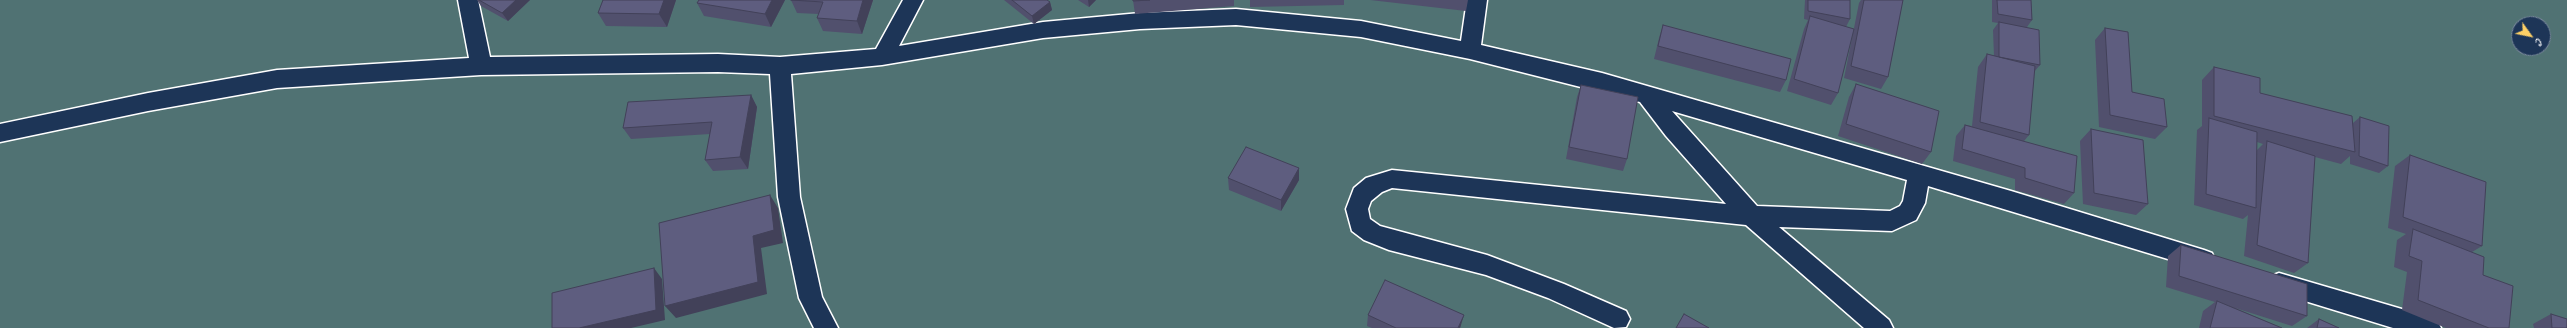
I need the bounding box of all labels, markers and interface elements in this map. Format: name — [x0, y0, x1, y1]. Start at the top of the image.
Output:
north arrow — [2511, 16, 2551, 56]
text: С — [2533, 36, 2548, 48]

